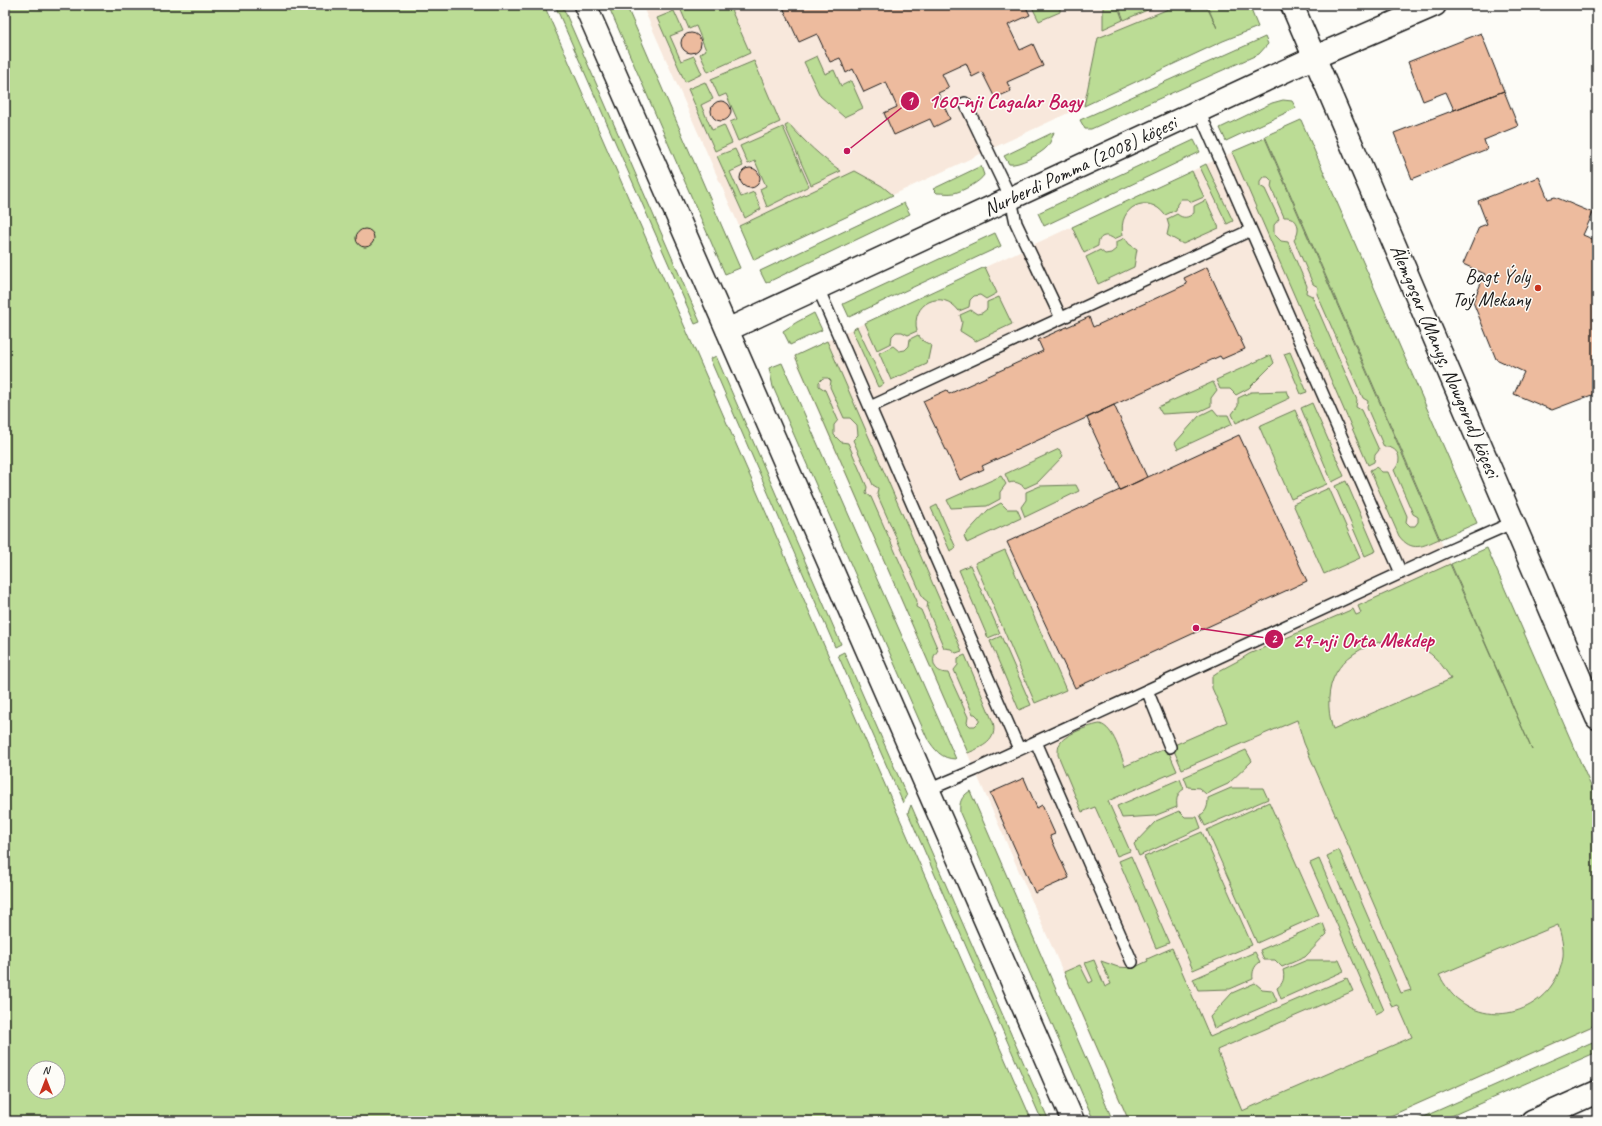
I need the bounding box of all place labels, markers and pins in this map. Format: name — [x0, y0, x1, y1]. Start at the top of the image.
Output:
callout: 160-nji Cagalar Bagy — [900, 84, 1091, 117]
place label: Bagt Ýoly Toý Mekany — [1452, 264, 1532, 312]
marker: Bagt Ýoly Toý Mekany — [1533, 283, 1543, 293]
callout: 29-nji Orta Mekdep — [1264, 623, 1442, 656]

